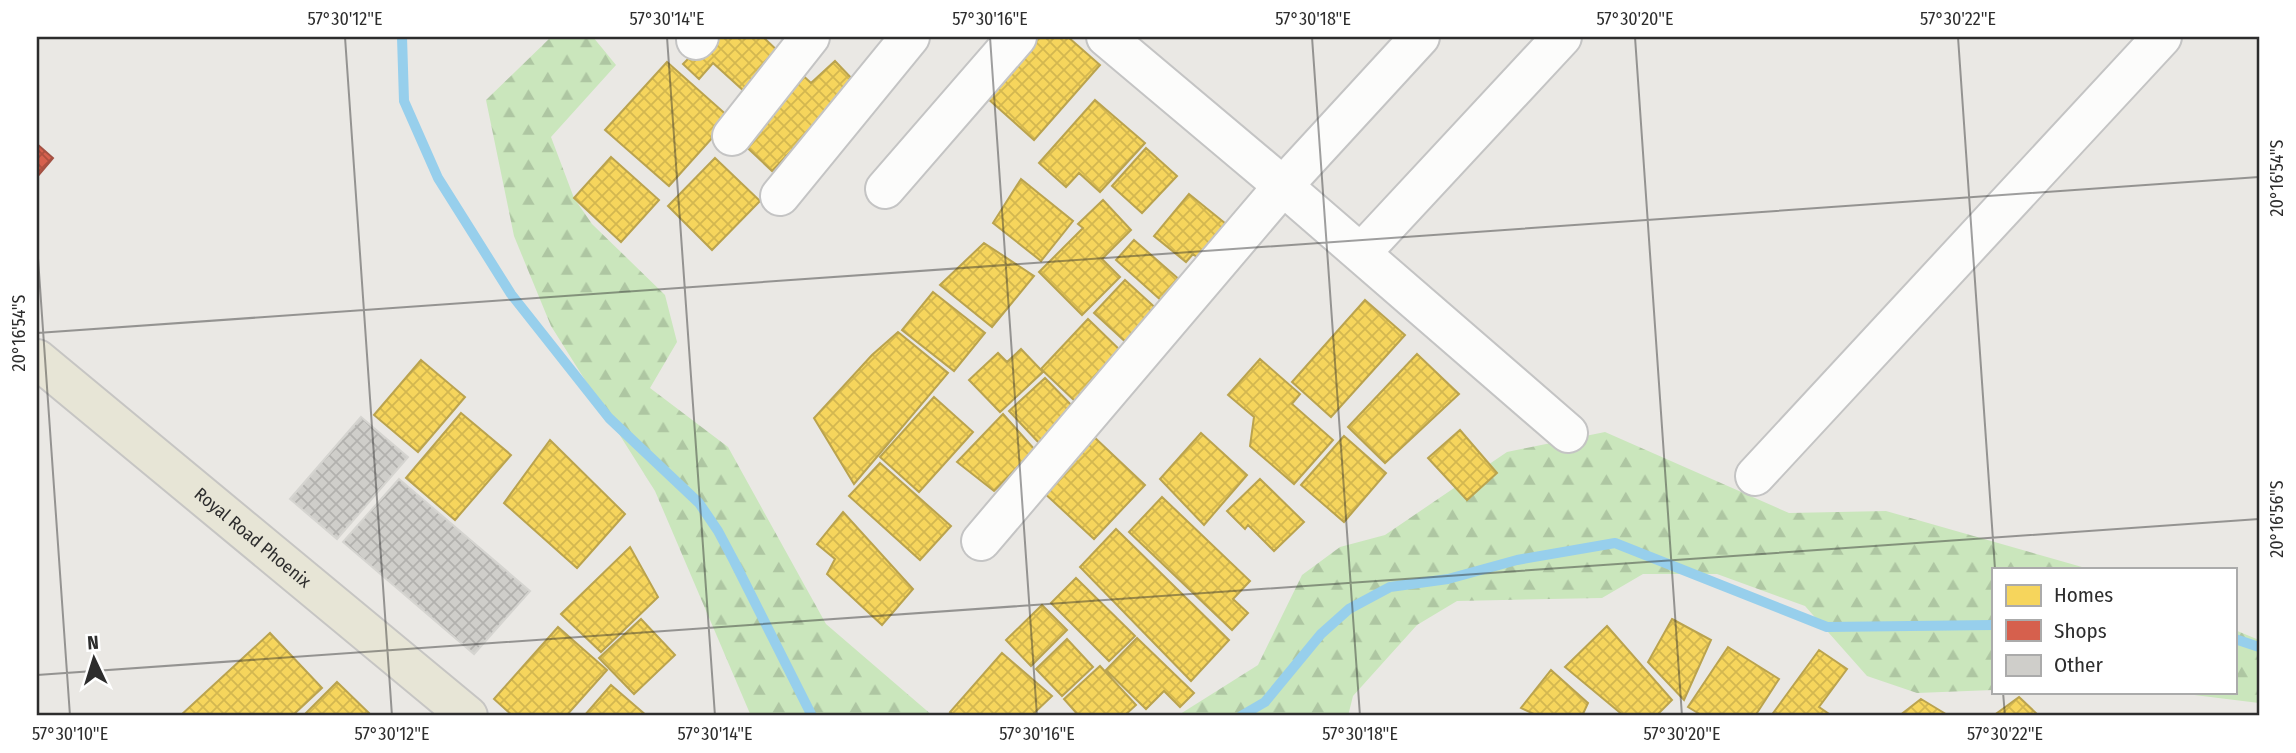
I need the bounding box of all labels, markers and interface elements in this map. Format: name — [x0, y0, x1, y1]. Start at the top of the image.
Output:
text: 57°30'12"E — [308, 8, 382, 30]
text: 57°30'14"E — [630, 8, 704, 30]
text: 57°30'16"E — [952, 8, 1028, 30]
text: 57°30'18"E — [1275, 8, 1351, 30]
text: 57°30'20"E — [1596, 8, 1674, 30]
text: 57°30'22"E — [1920, 8, 1996, 30]
text: 20°16'54"S — [2266, 140, 2288, 216]
text: 20°16'54"S — [8, 295, 30, 371]
text: 20°16'56"S — [2266, 480, 2288, 558]
street label: Royal Road Phoenix — [190, 483, 316, 592]
legend — [1992, 568, 2236, 694]
text: Homes — [2054, 582, 2113, 608]
text: Shops — [2054, 618, 2107, 644]
north arrow — [60, 624, 130, 694]
text: N — [86, 631, 99, 654]
text: Other — [2054, 652, 2103, 678]
text: 57°30'10"E — [32, 723, 108, 745]
text: 57°30'12"E — [355, 723, 429, 745]
text: 57°30'14"E — [678, 723, 752, 745]
text: 57°30'16"E — [999, 723, 1075, 745]
text: 57°30'18"E — [1322, 723, 1398, 745]
text: 57°30'20"E — [1643, 723, 1721, 745]
text: 57°30'22"E — [1967, 723, 2043, 745]

